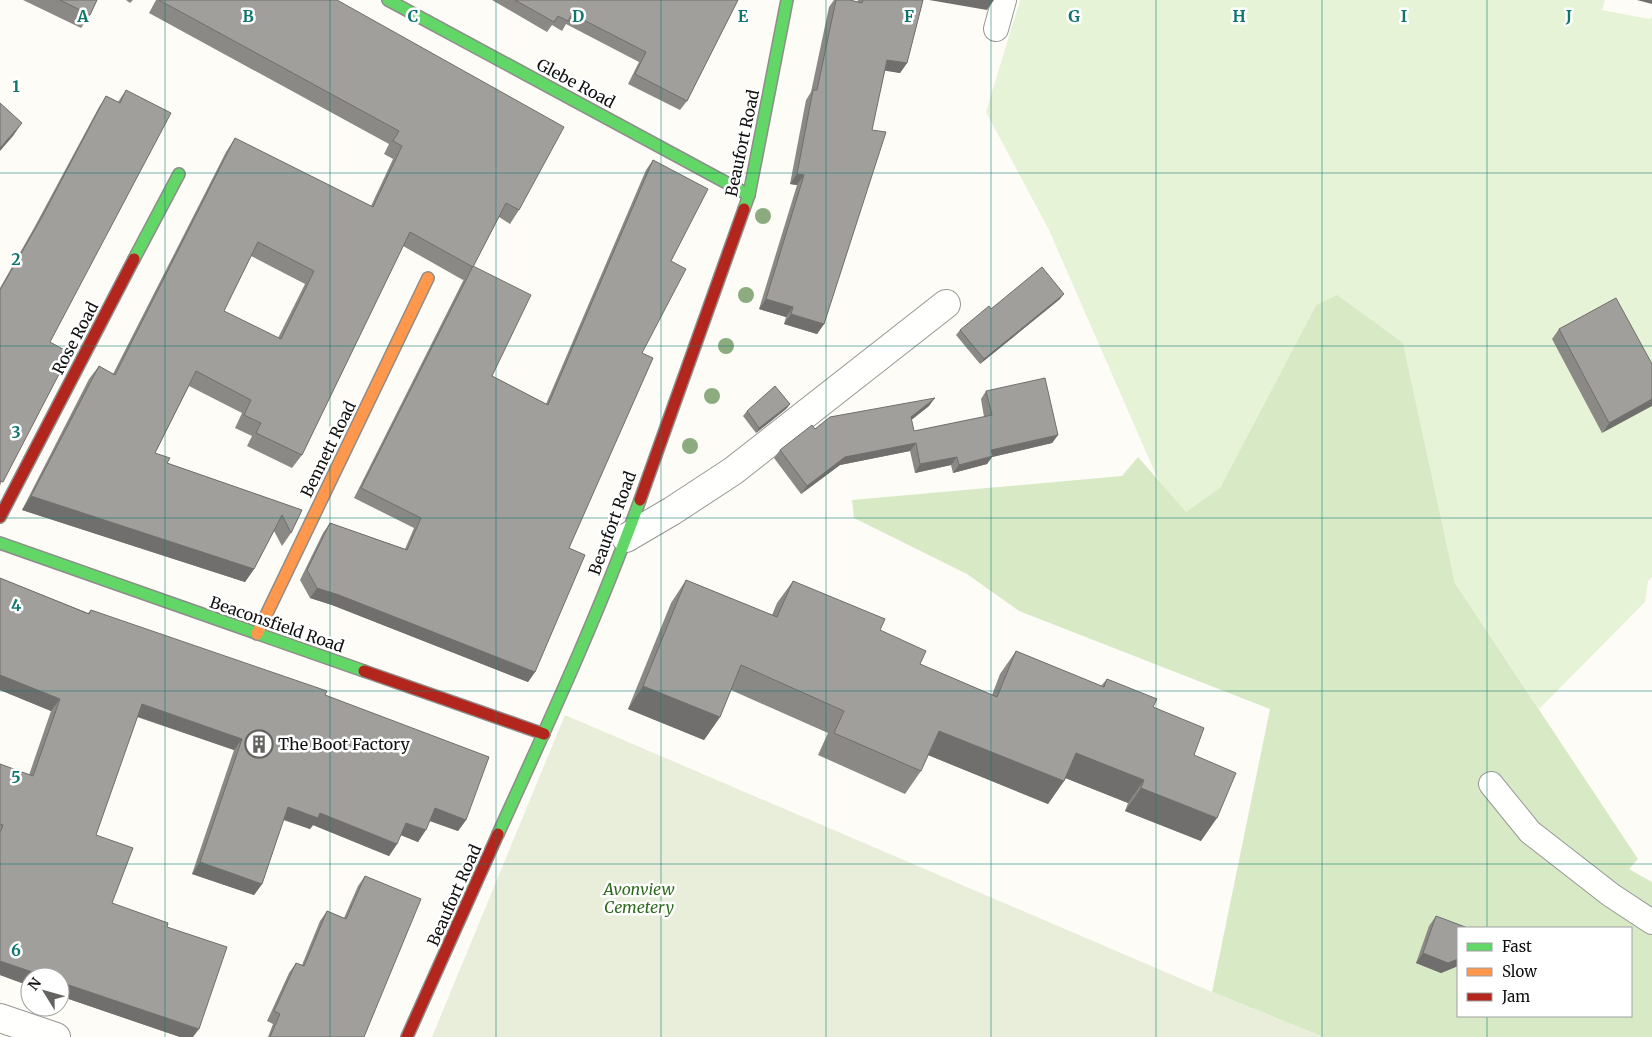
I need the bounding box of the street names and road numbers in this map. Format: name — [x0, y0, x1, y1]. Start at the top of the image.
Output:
street label: Glebe Road — [533, 54, 619, 112]
street label: Beaufort Road — [721, 87, 763, 198]
street label: Rose Road — [48, 298, 103, 378]
street label: Bennett Road — [296, 397, 360, 500]
street label: Beaufort Road — [584, 468, 640, 578]
street label: Beaconsfield Road — [207, 592, 347, 656]
street label: Beaufort Road — [423, 841, 485, 949]

